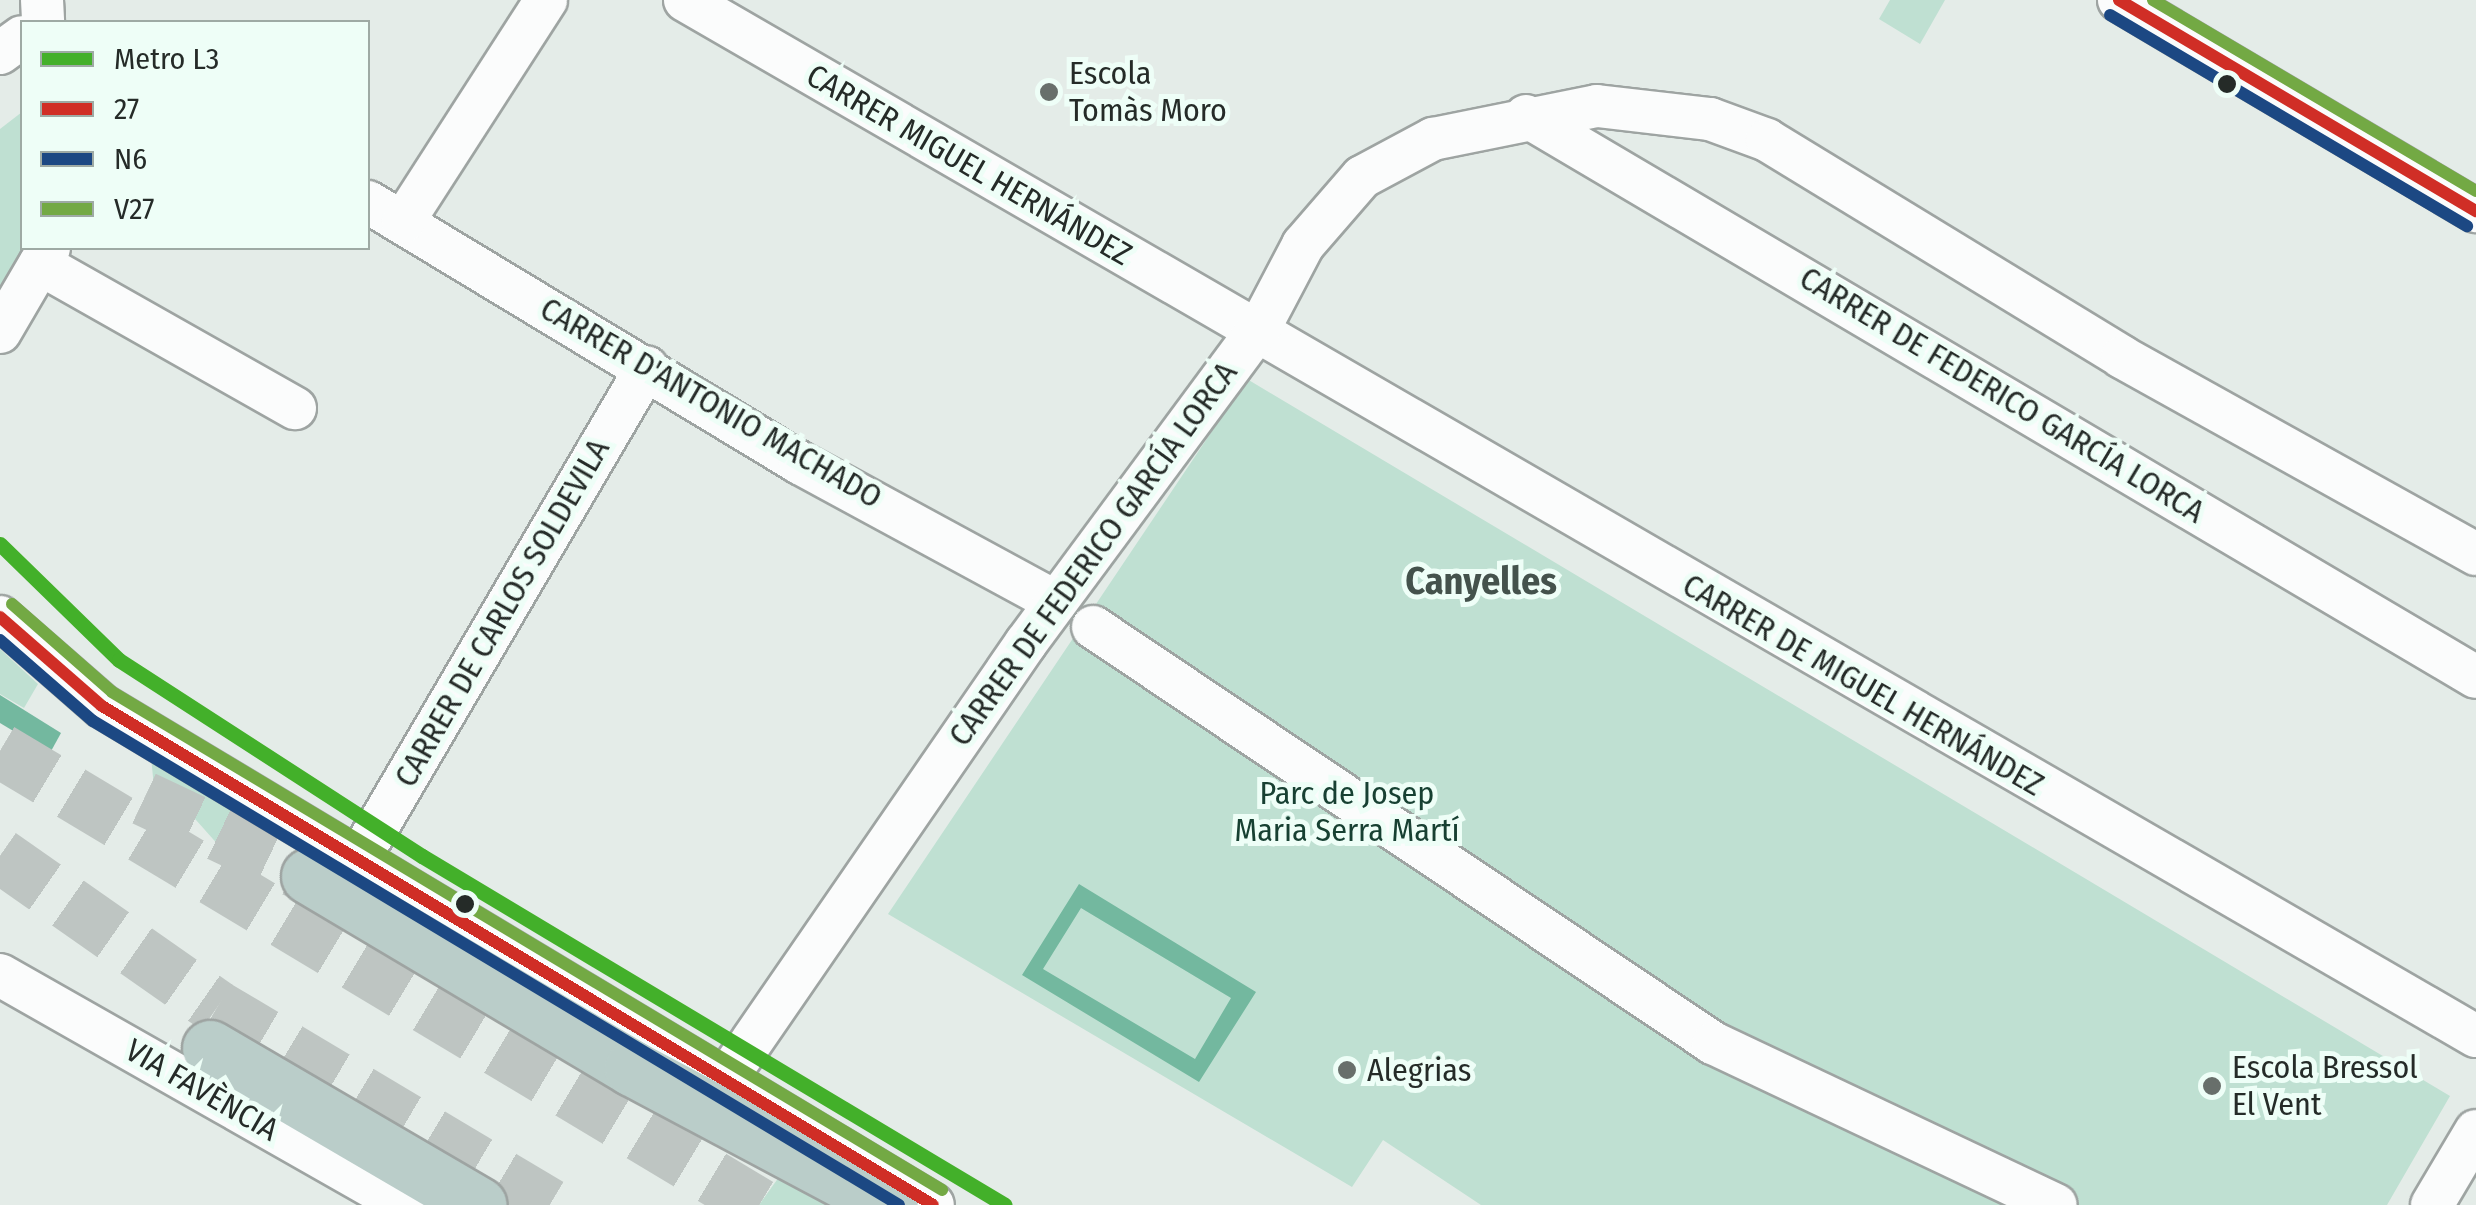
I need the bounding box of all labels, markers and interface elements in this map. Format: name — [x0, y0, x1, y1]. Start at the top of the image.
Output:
legend — [20, 20, 370, 250]
text: Metro L3 — [114, 41, 219, 77]
place label: Escola Tomàs Moro — [1069, 55, 1227, 130]
street label: CARRER MIGUEL HERNÁNDEZ — [800, 56, 1138, 274]
unlabelled marker — [2217, 74, 2237, 94]
marker: Escola Tomàs Moro — [1038, 81, 1060, 103]
text: 27 — [114, 91, 139, 127]
text: N6 — [114, 141, 147, 177]
text: V27 — [114, 191, 154, 227]
street label: CARRER DE FEDERICO GARCÍA LORCA — [1793, 259, 2211, 531]
street label: CARRER D'ANTONIO MACHADO — [533, 289, 889, 517]
street label: CARRER DE FEDERICO GARCÍA LORCA — [941, 355, 1245, 753]
street label: CARRER DE CARLOS SOLDEVILA — [387, 432, 617, 794]
district label: Canyelles — [1405, 559, 1557, 605]
street label: CARRER DE MIGUEL HERNÁNDEZ — [1676, 566, 2050, 804]
park label: Parc de Josep Maria Serra Martí — [1234, 775, 1460, 850]
unlabelled marker — [455, 894, 475, 914]
street label: VIA FAVÈNCIA — [119, 1031, 285, 1149]
place label: Escola Bressol El Vent — [2232, 1049, 2418, 1124]
place label: Alegrias — [1367, 1051, 1471, 1089]
marker: Alegrias — [1336, 1059, 1358, 1081]
marker: Escola Bressol El Vent — [2201, 1075, 2223, 1097]

